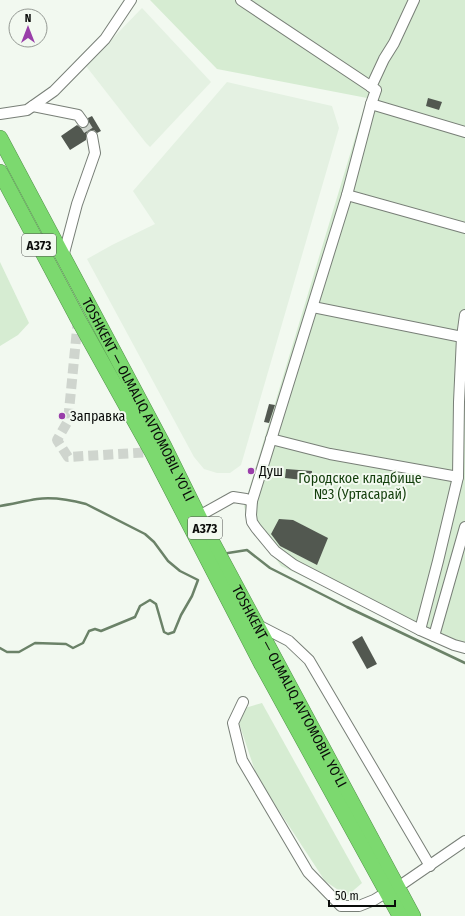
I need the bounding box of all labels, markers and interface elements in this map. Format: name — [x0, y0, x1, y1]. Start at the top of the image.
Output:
north arrow — [8, 8, 48, 48]
text: N — [25, 12, 31, 25]
road number: A373 — [22, 234, 56, 256]
street label: TOSHKENT — OLMALIQ AVTOMOBIL YO‘LI — [78, 295, 198, 504]
place label: Заправка — [70, 408, 126, 425]
marker: Заправка — [57, 411, 67, 421]
place label: Душ — [258, 463, 283, 480]
marker: Душ — [246, 466, 256, 476]
park label: Городское кладбище №3 (Уртасарай) — [298, 470, 422, 503]
road number: A373 — [188, 517, 222, 539]
street label: TOSHKENT — OLMALIQ AVTOMOBIL YO‘LI — [228, 582, 351, 790]
scale bar — [329, 882, 395, 908]
text: 50 m — [335, 889, 359, 903]

